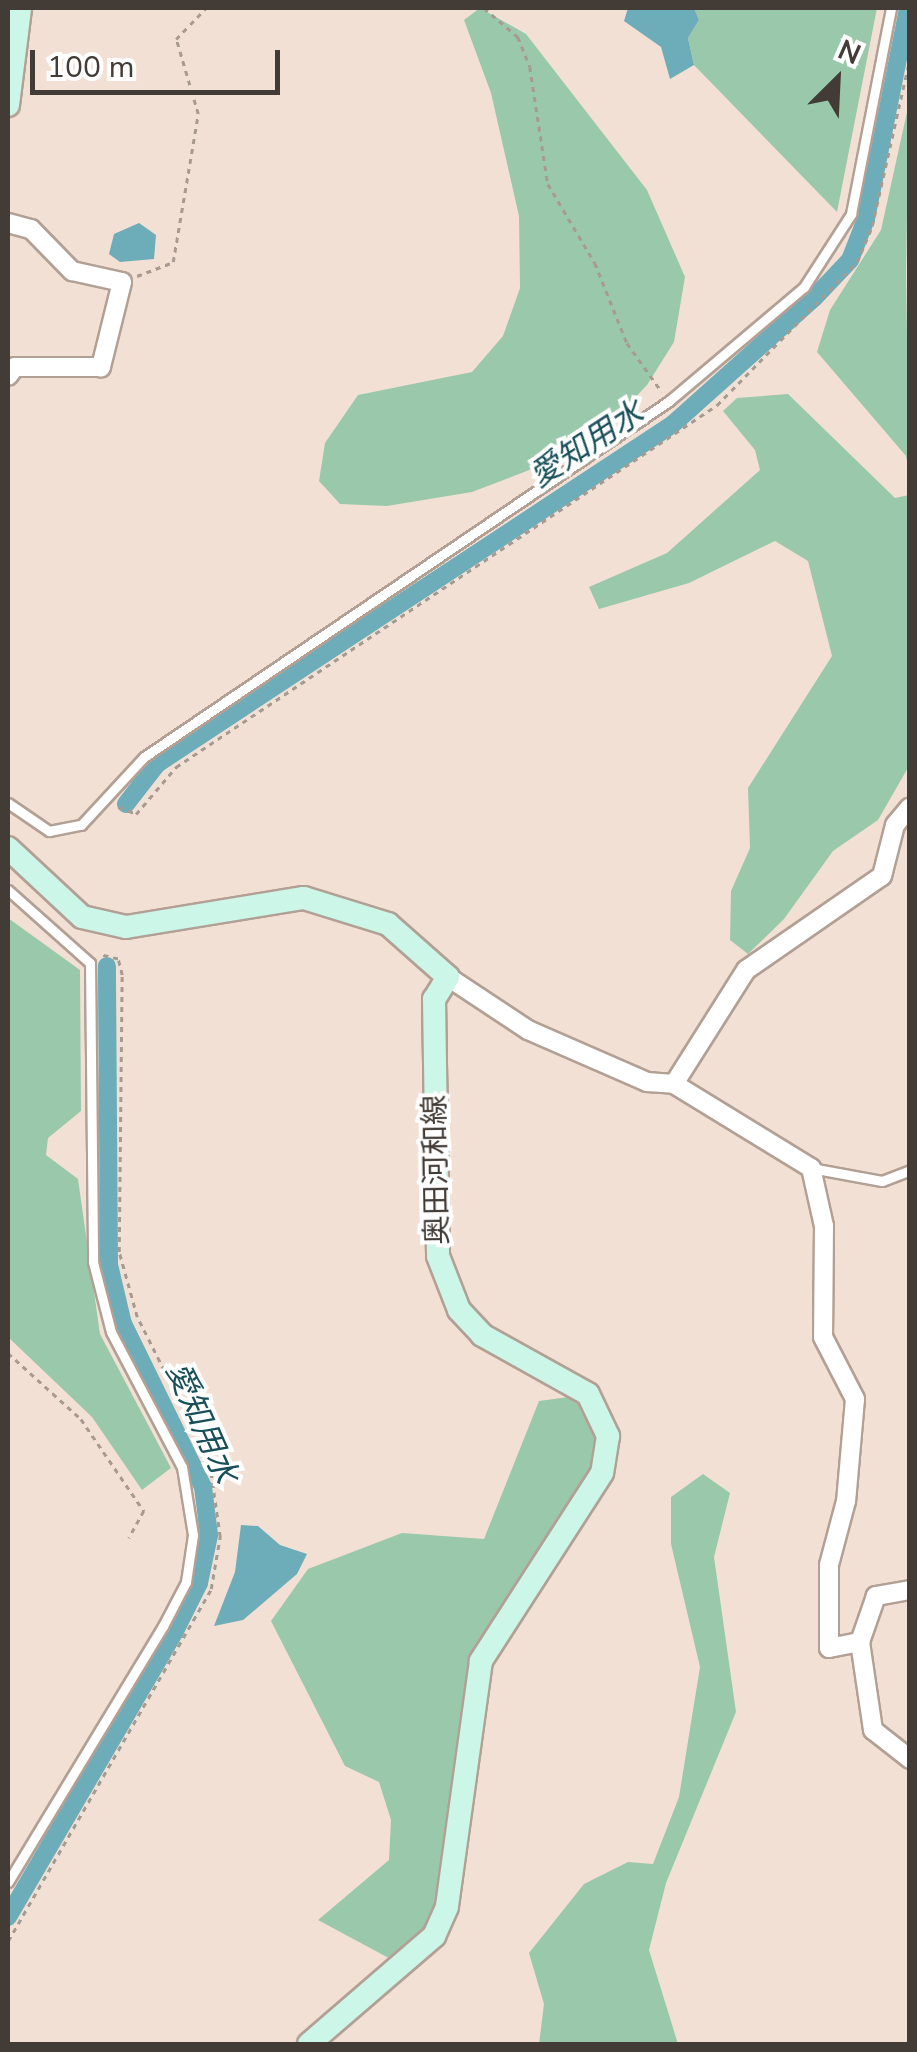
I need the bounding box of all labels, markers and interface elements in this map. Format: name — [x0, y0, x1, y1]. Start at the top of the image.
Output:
scale bar — [35, 30, 285, 92]
north arrow — [787, 30, 887, 130]
text: N — [832, 31, 866, 74]
text: 100 m — [47, 47, 134, 88]
water label: 愛知用水 — [523, 394, 651, 496]
street label: 奥田河和線 — [418, 1095, 456, 1245]
water label: 愛知用水 — [157, 1357, 245, 1489]

